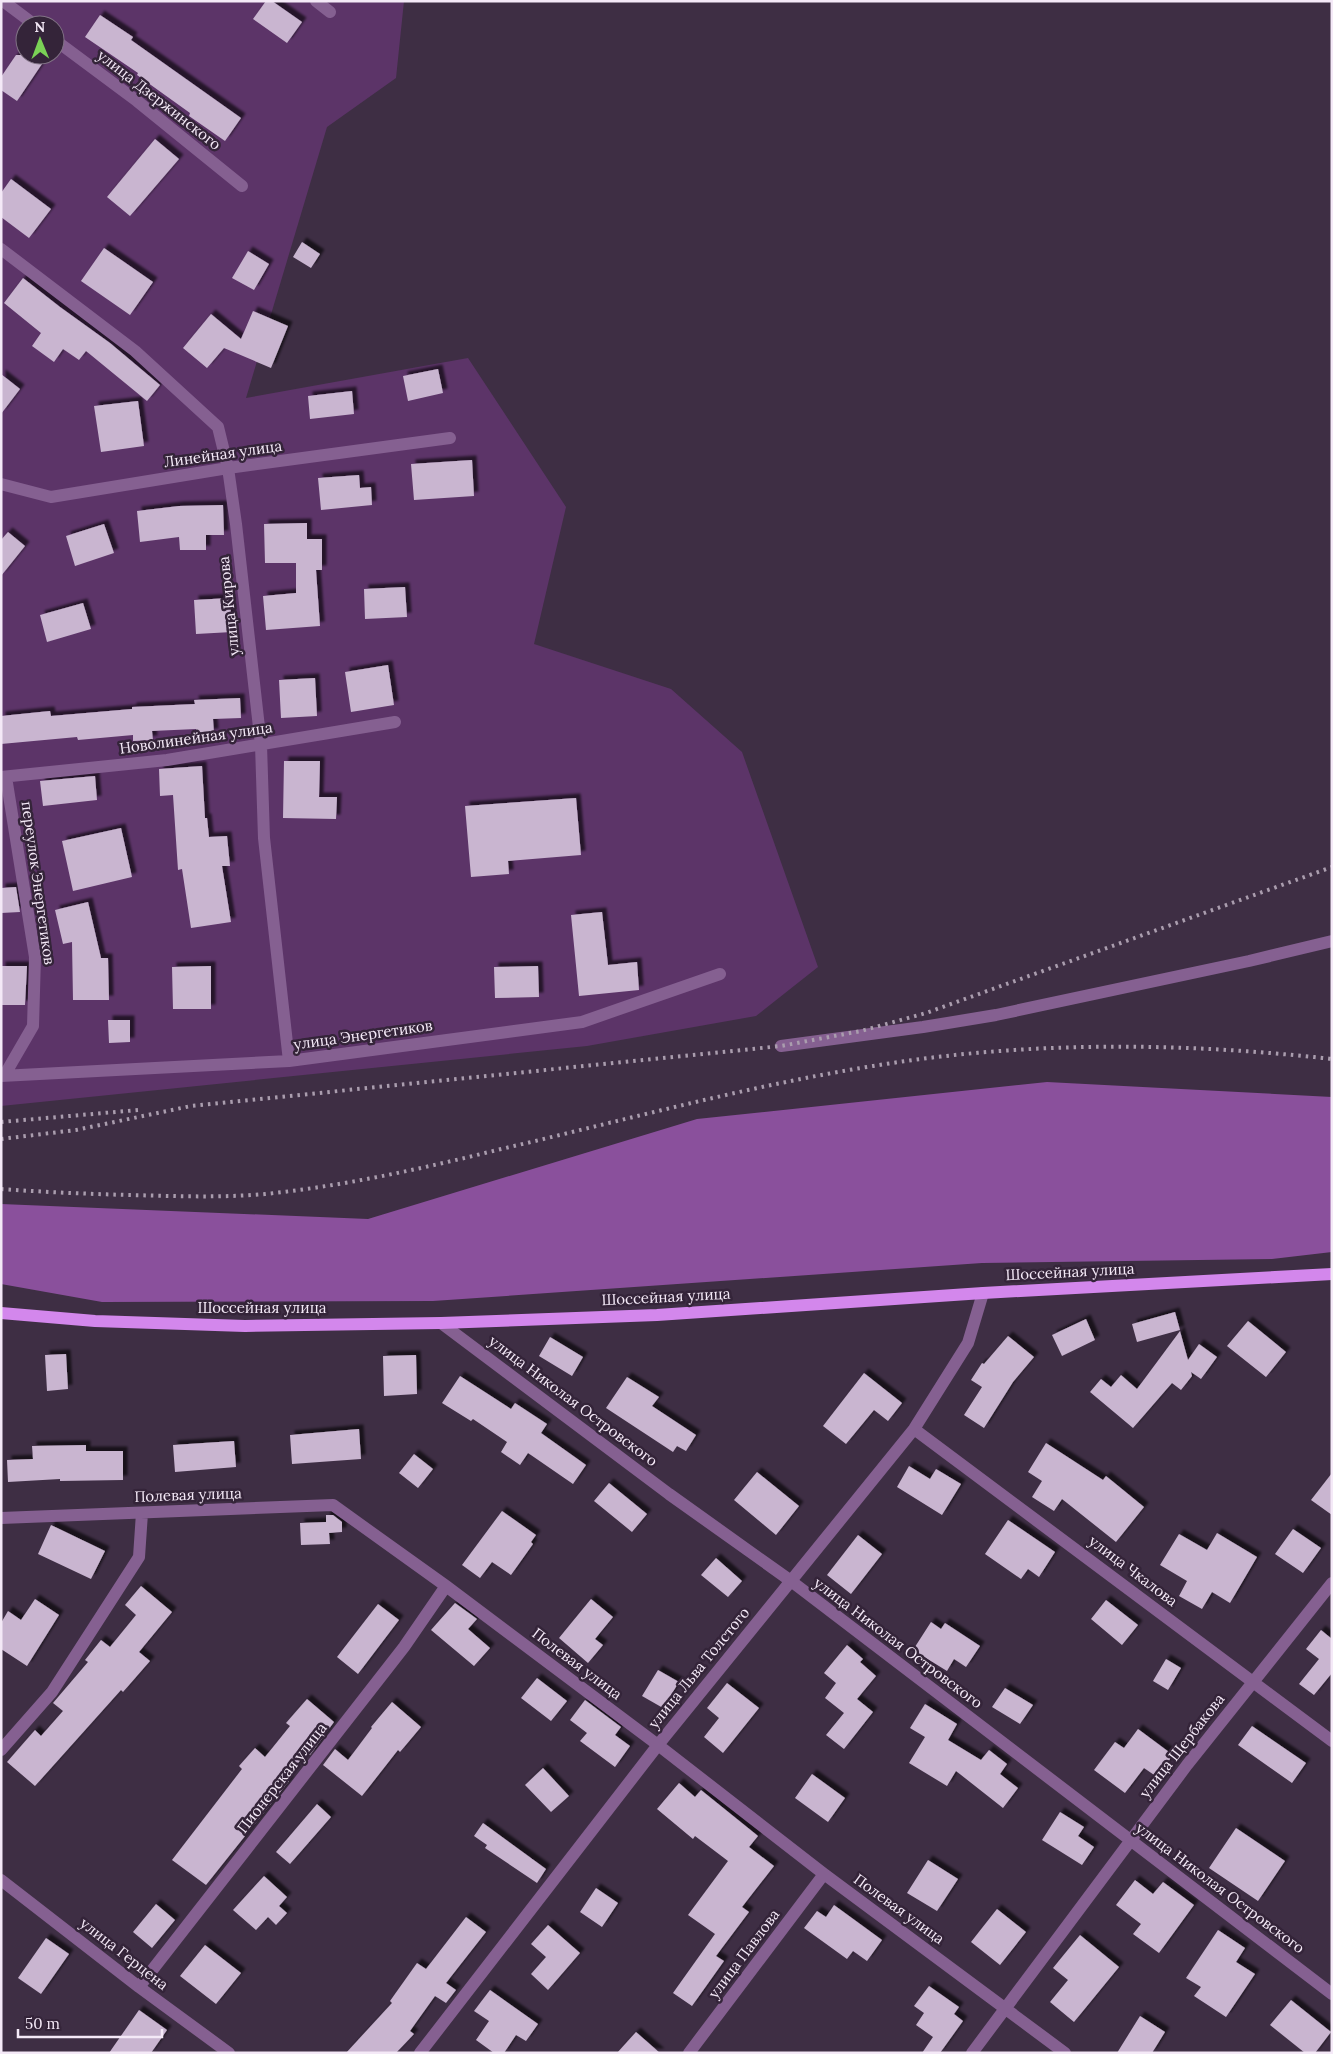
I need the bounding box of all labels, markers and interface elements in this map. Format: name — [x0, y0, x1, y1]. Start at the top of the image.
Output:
north arrow — [15, 15, 65, 65]
text: N — [34, 18, 46, 36]
street label: улица Дзержинского — [94, 45, 225, 154]
street label: Линейная улица — [163, 436, 283, 471]
street label: улица Кирова — [214, 555, 243, 657]
street label: Новолинейная улица — [118, 717, 274, 758]
street label: переулок Энергетиков — [18, 800, 59, 966]
street label: улица Энергетиков — [292, 1015, 434, 1054]
street label: Шоссейная улица — [1005, 1259, 1135, 1284]
street label: Шоссейная улица — [601, 1284, 731, 1309]
street label: Шоссейная улица — [197, 1298, 327, 1317]
street label: улица Николая Островского — [485, 1331, 662, 1470]
street label: Полевая улица — [134, 1483, 242, 1506]
street label: улица Чкалова — [1085, 1531, 1182, 1610]
street label: улица Николая Островского — [810, 1573, 987, 1712]
street label: улица Льва Толстого — [644, 1603, 754, 1732]
street label: Полевая улица — [529, 1624, 626, 1704]
street label: улица Щербакова — [1135, 1689, 1228, 1802]
street label: Пионерская улица — [233, 1718, 331, 1837]
street label: улица Николая Островского — [1132, 1818, 1309, 1957]
street label: Полевая улица — [850, 1869, 949, 1948]
street label: улица Павлова — [704, 1905, 784, 2002]
street label: улица Герцена — [76, 1913, 172, 1994]
scale bar — [18, 2006, 161, 2038]
text: 50 m — [25, 2014, 60, 2033]

